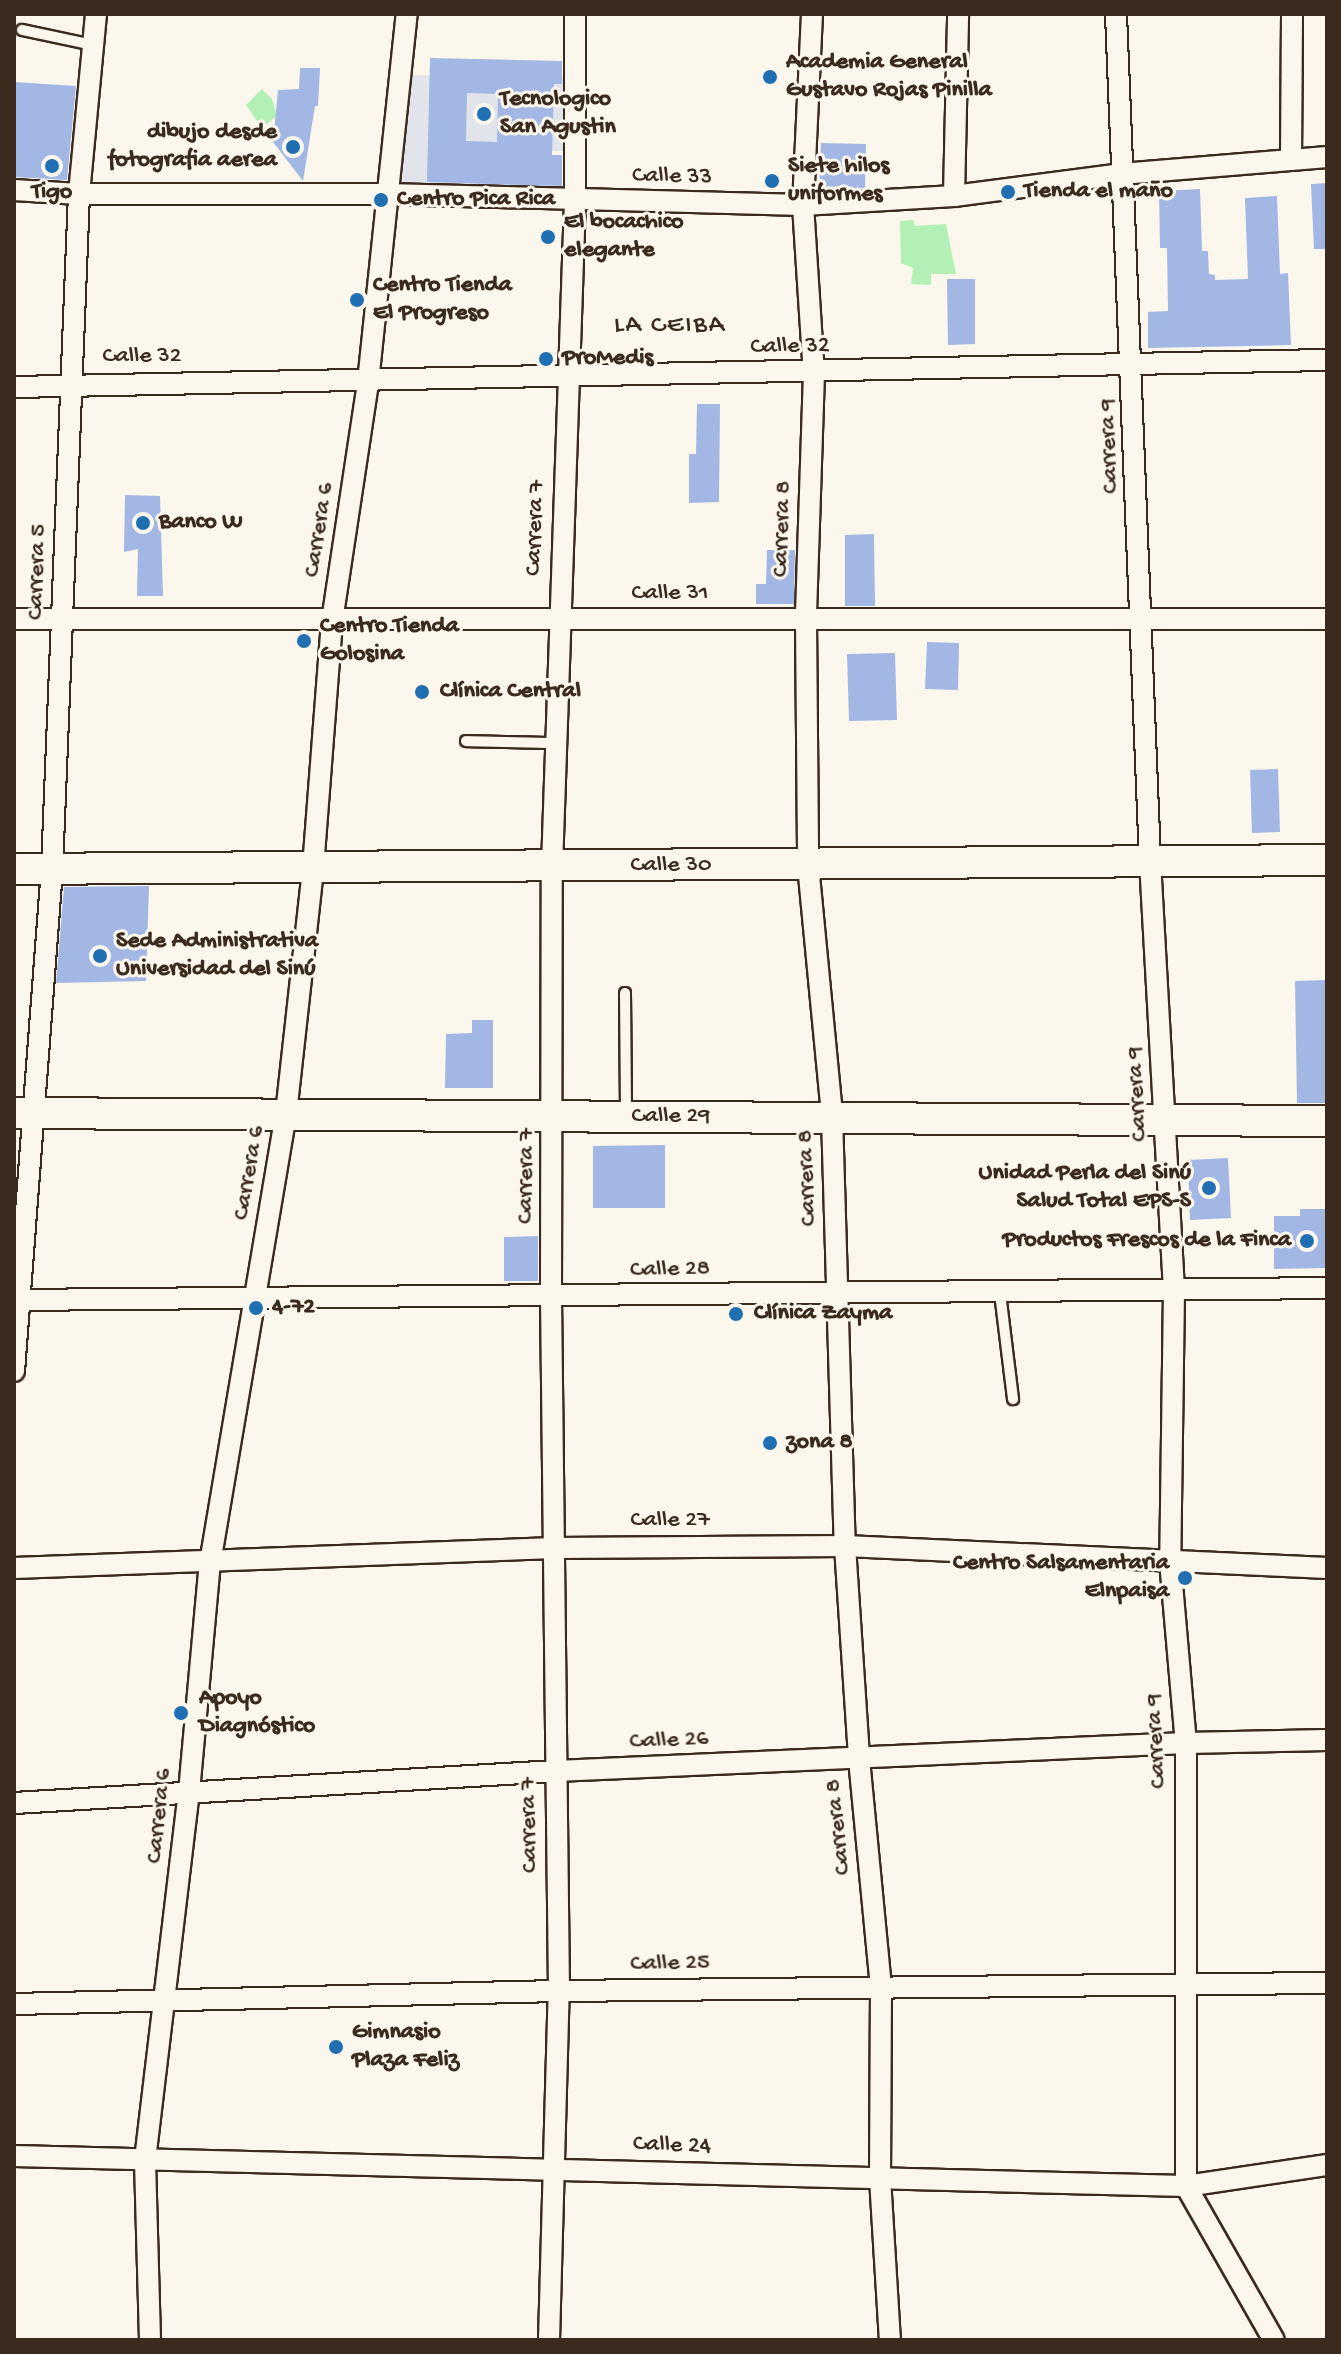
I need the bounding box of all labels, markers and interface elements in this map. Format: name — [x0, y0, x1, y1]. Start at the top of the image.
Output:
place label: Academia General Gustavo Rojas Pinilla — [786, 49, 992, 105]
marker: Academia General Gustavo Rojas Pinilla — [761, 68, 779, 86]
place label: Tecnologico San Agustin — [500, 86, 616, 142]
marker: Tecnologico San Agustin — [475, 105, 493, 123]
place label: dibujo desde fotografia aerea — [108, 119, 277, 175]
marker: dibujo desde fotografia aerea — [284, 138, 302, 156]
place label: Siete hilos uniformes — [788, 153, 889, 209]
marker: Tigo — [43, 157, 61, 175]
street label: Calle 33 — [632, 162, 712, 192]
marker: Siete hilos uniformes — [763, 172, 781, 190]
place label: Tienda el maño — [1024, 178, 1173, 206]
place label: Tigo — [32, 179, 72, 207]
marker: Tienda el maño — [999, 183, 1017, 201]
place label: Centro Pica Rica — [397, 186, 555, 214]
marker: Centro Pica Rica — [372, 191, 390, 209]
place label: El bocachico elegante — [564, 209, 683, 265]
marker: El bocachico elegante — [539, 228, 557, 246]
place label: Centro Tienda El Progreso — [373, 272, 512, 328]
marker: Centro Tienda El Progreso — [348, 291, 366, 309]
district label: LA CEIBA — [614, 311, 726, 343]
street label: Calle 32 — [750, 332, 830, 362]
street label: Calle 32 — [102, 343, 182, 371]
place label: ProMedis — [562, 345, 653, 373]
marker: ProMedis — [537, 350, 555, 368]
street label: Carrera 9 — [1094, 398, 1126, 494]
street label: Carrera 7 — [520, 480, 552, 576]
street label: Carrera 8 — [767, 480, 799, 578]
street label: Carrera 6 — [298, 481, 342, 579]
place label: Banco W — [159, 509, 243, 537]
marker: Banco W — [134, 514, 152, 532]
street label: Carrera 5 — [22, 524, 54, 620]
street label: Calle 31 — [631, 580, 709, 608]
place label: Centro Tienda Golosina — [320, 613, 459, 669]
marker: Centro Tienda Golosina — [295, 632, 313, 650]
place label: Clínica Central — [440, 678, 581, 706]
marker: Clínica Central — [411, 681, 433, 703]
street label: Calle 30 — [630, 852, 712, 880]
place label: Sede Administrativa Universidad del Sinú — [116, 928, 318, 984]
marker: Sede Administrativa Universidad del Sinú — [91, 947, 109, 965]
street label: Carrera 9 — [1121, 1046, 1155, 1142]
street label: Calle 29 — [632, 1103, 710, 1131]
street label: Carrera 6 — [228, 1124, 272, 1222]
street label: Carrera 7 — [512, 1128, 542, 1224]
street label: Carrera 8 — [792, 1129, 824, 1227]
place label: Unidad Perla del Sinú Salud Total EPS-S — [979, 1160, 1191, 1216]
marker: Unidad Perla del Sinú Salud Total EPS-S — [1198, 1177, 1220, 1199]
place label: Productos Frescos de la Finca — [1003, 1227, 1291, 1255]
marker: Productos Frescos de la Finca — [1298, 1232, 1316, 1250]
street label: Calle 28 — [630, 1255, 710, 1285]
place label: 4-72 — [272, 1294, 315, 1322]
marker: 4-72 — [247, 1299, 265, 1317]
place label: Clínica Zayma — [754, 1300, 892, 1328]
marker: Clínica Zayma — [725, 1303, 747, 1325]
place label: zona 8 — [786, 1429, 853, 1457]
marker: zona 8 — [761, 1434, 779, 1452]
street label: Calle 27 — [630, 1507, 710, 1535]
place label: Centro Salsamentaria Elnpaisa — [953, 1550, 1169, 1606]
marker: Centro Salsamentaria Elnpaisa — [1176, 1569, 1194, 1587]
place label: Apoyo Diagnóstico — [199, 1685, 315, 1741]
street label: Carrera 9 — [1140, 1693, 1174, 1789]
marker: Apoyo Diagnóstico — [170, 1702, 192, 1724]
street label: Calle 26 — [629, 1725, 709, 1757]
street label: Carrera 6 — [141, 1767, 179, 1865]
street label: Carrera 7 — [515, 1777, 545, 1873]
street label: Carrera 8 — [820, 1778, 858, 1876]
street label: Calle 25 — [630, 1949, 710, 1979]
place label: Gimnasio Plaza Feliz — [352, 2019, 459, 2075]
marker: Gimnasio Plaza Feliz — [327, 2038, 345, 2056]
street label: Calle 24 — [632, 2130, 712, 2162]

